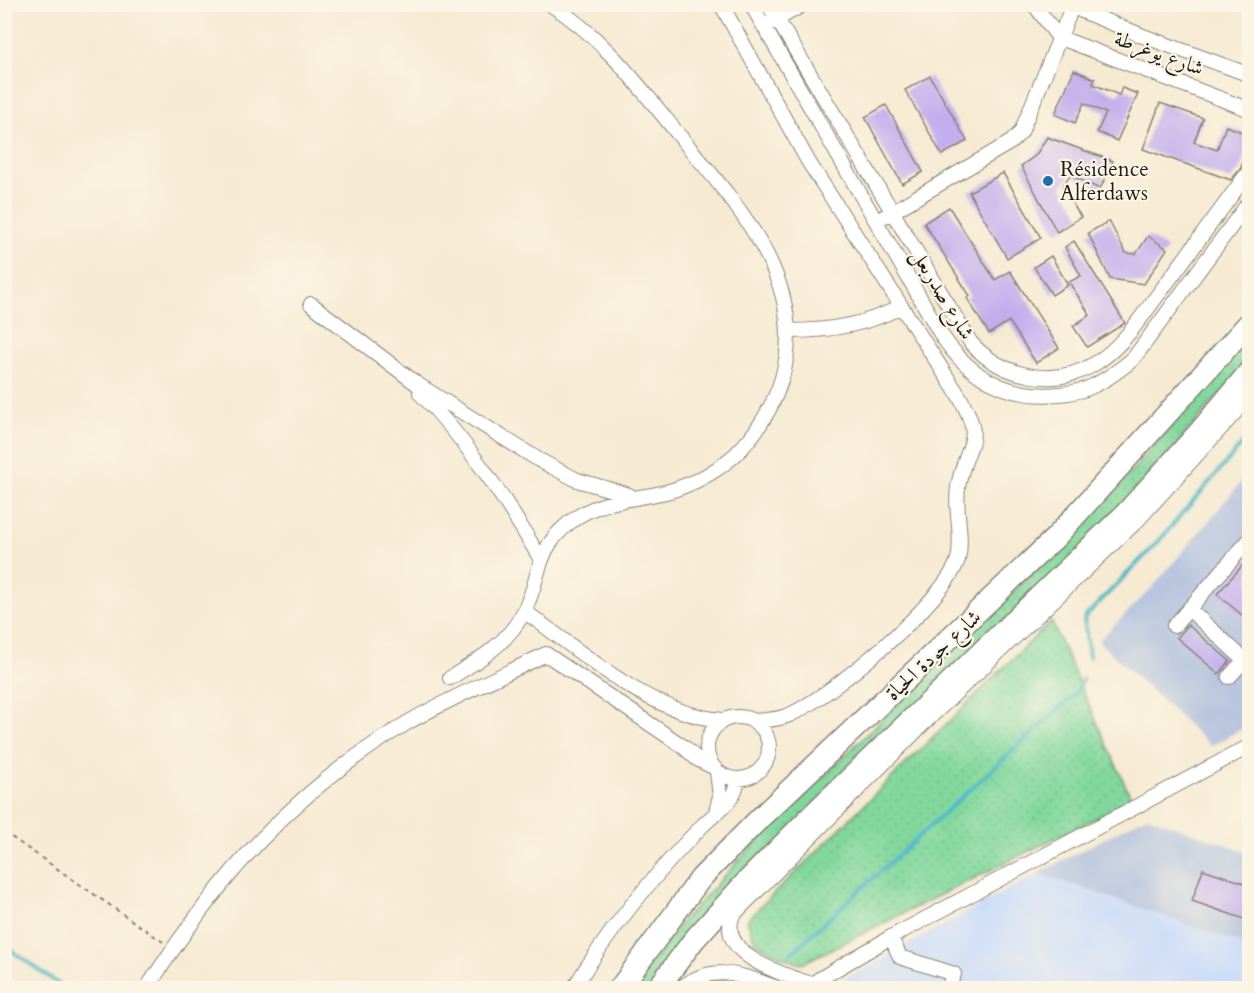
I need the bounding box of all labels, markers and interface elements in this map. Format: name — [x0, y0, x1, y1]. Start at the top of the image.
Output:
street label: شارع يوغرطة — [1109, 24, 1208, 86]
place label: Résidence Alferdaws — [1060, 155, 1149, 208]
marker: Résidence Alferdaws — [1041, 174, 1055, 188]
street label: شارع صدربعل — [901, 243, 981, 347]
street label: شارع جودة الحياة — [879, 603, 990, 710]

